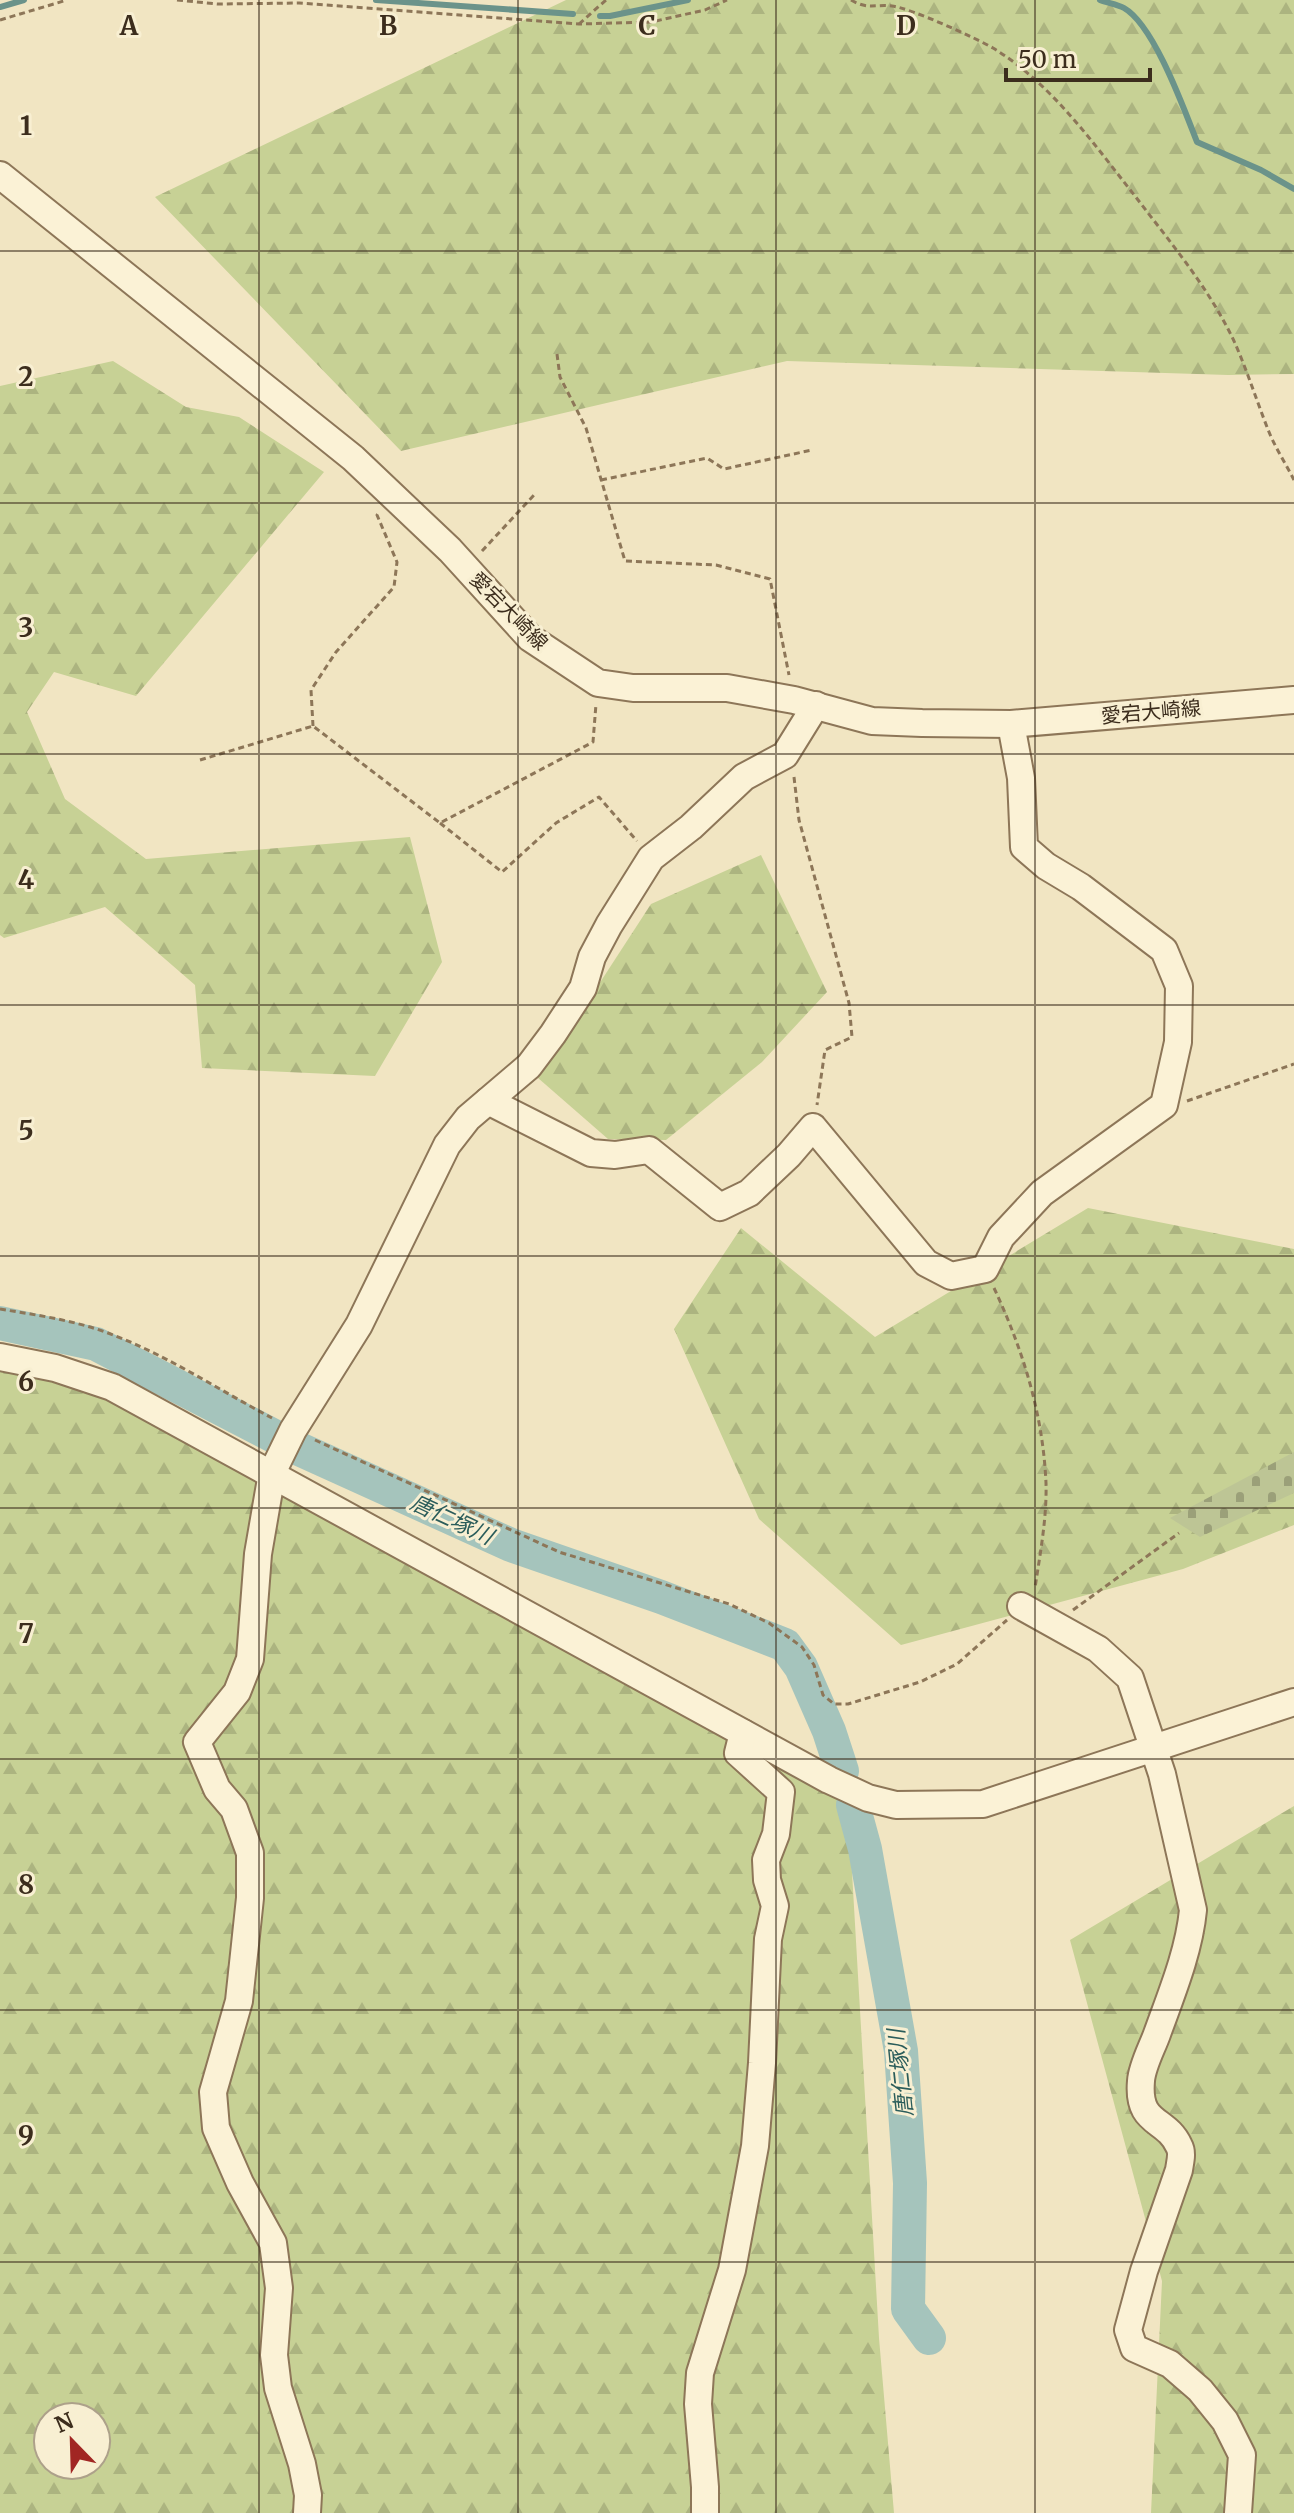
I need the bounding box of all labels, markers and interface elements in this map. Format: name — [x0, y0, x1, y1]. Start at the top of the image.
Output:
text: A — [119, 9, 139, 42]
text: B — [379, 9, 397, 42]
text: C — [638, 9, 656, 42]
text: D — [896, 9, 916, 42]
scale bar — [1006, 32, 1150, 82]
text: 50 m — [1018, 44, 1077, 75]
text: 1 — [20, 109, 32, 142]
text: 2 — [18, 360, 34, 393]
street label: 愛宕大崎線 — [465, 566, 554, 655]
text: 3 — [19, 611, 33, 644]
street label: 愛宕大崎線 — [1100, 695, 1202, 728]
text: 4 — [18, 863, 35, 896]
text: 5 — [18, 1114, 34, 1147]
text: 6 — [18, 1365, 34, 1398]
water label: 唐仁塚川 — [406, 1488, 500, 1551]
text: 7 — [18, 1617, 34, 1650]
text: 8 — [18, 1868, 34, 1901]
water label: 唐仁塚川 — [881, 2026, 919, 2118]
text: 9 — [18, 2119, 34, 2152]
north arrow — [32, 2401, 112, 2481]
text: N — [51, 2406, 78, 2439]

